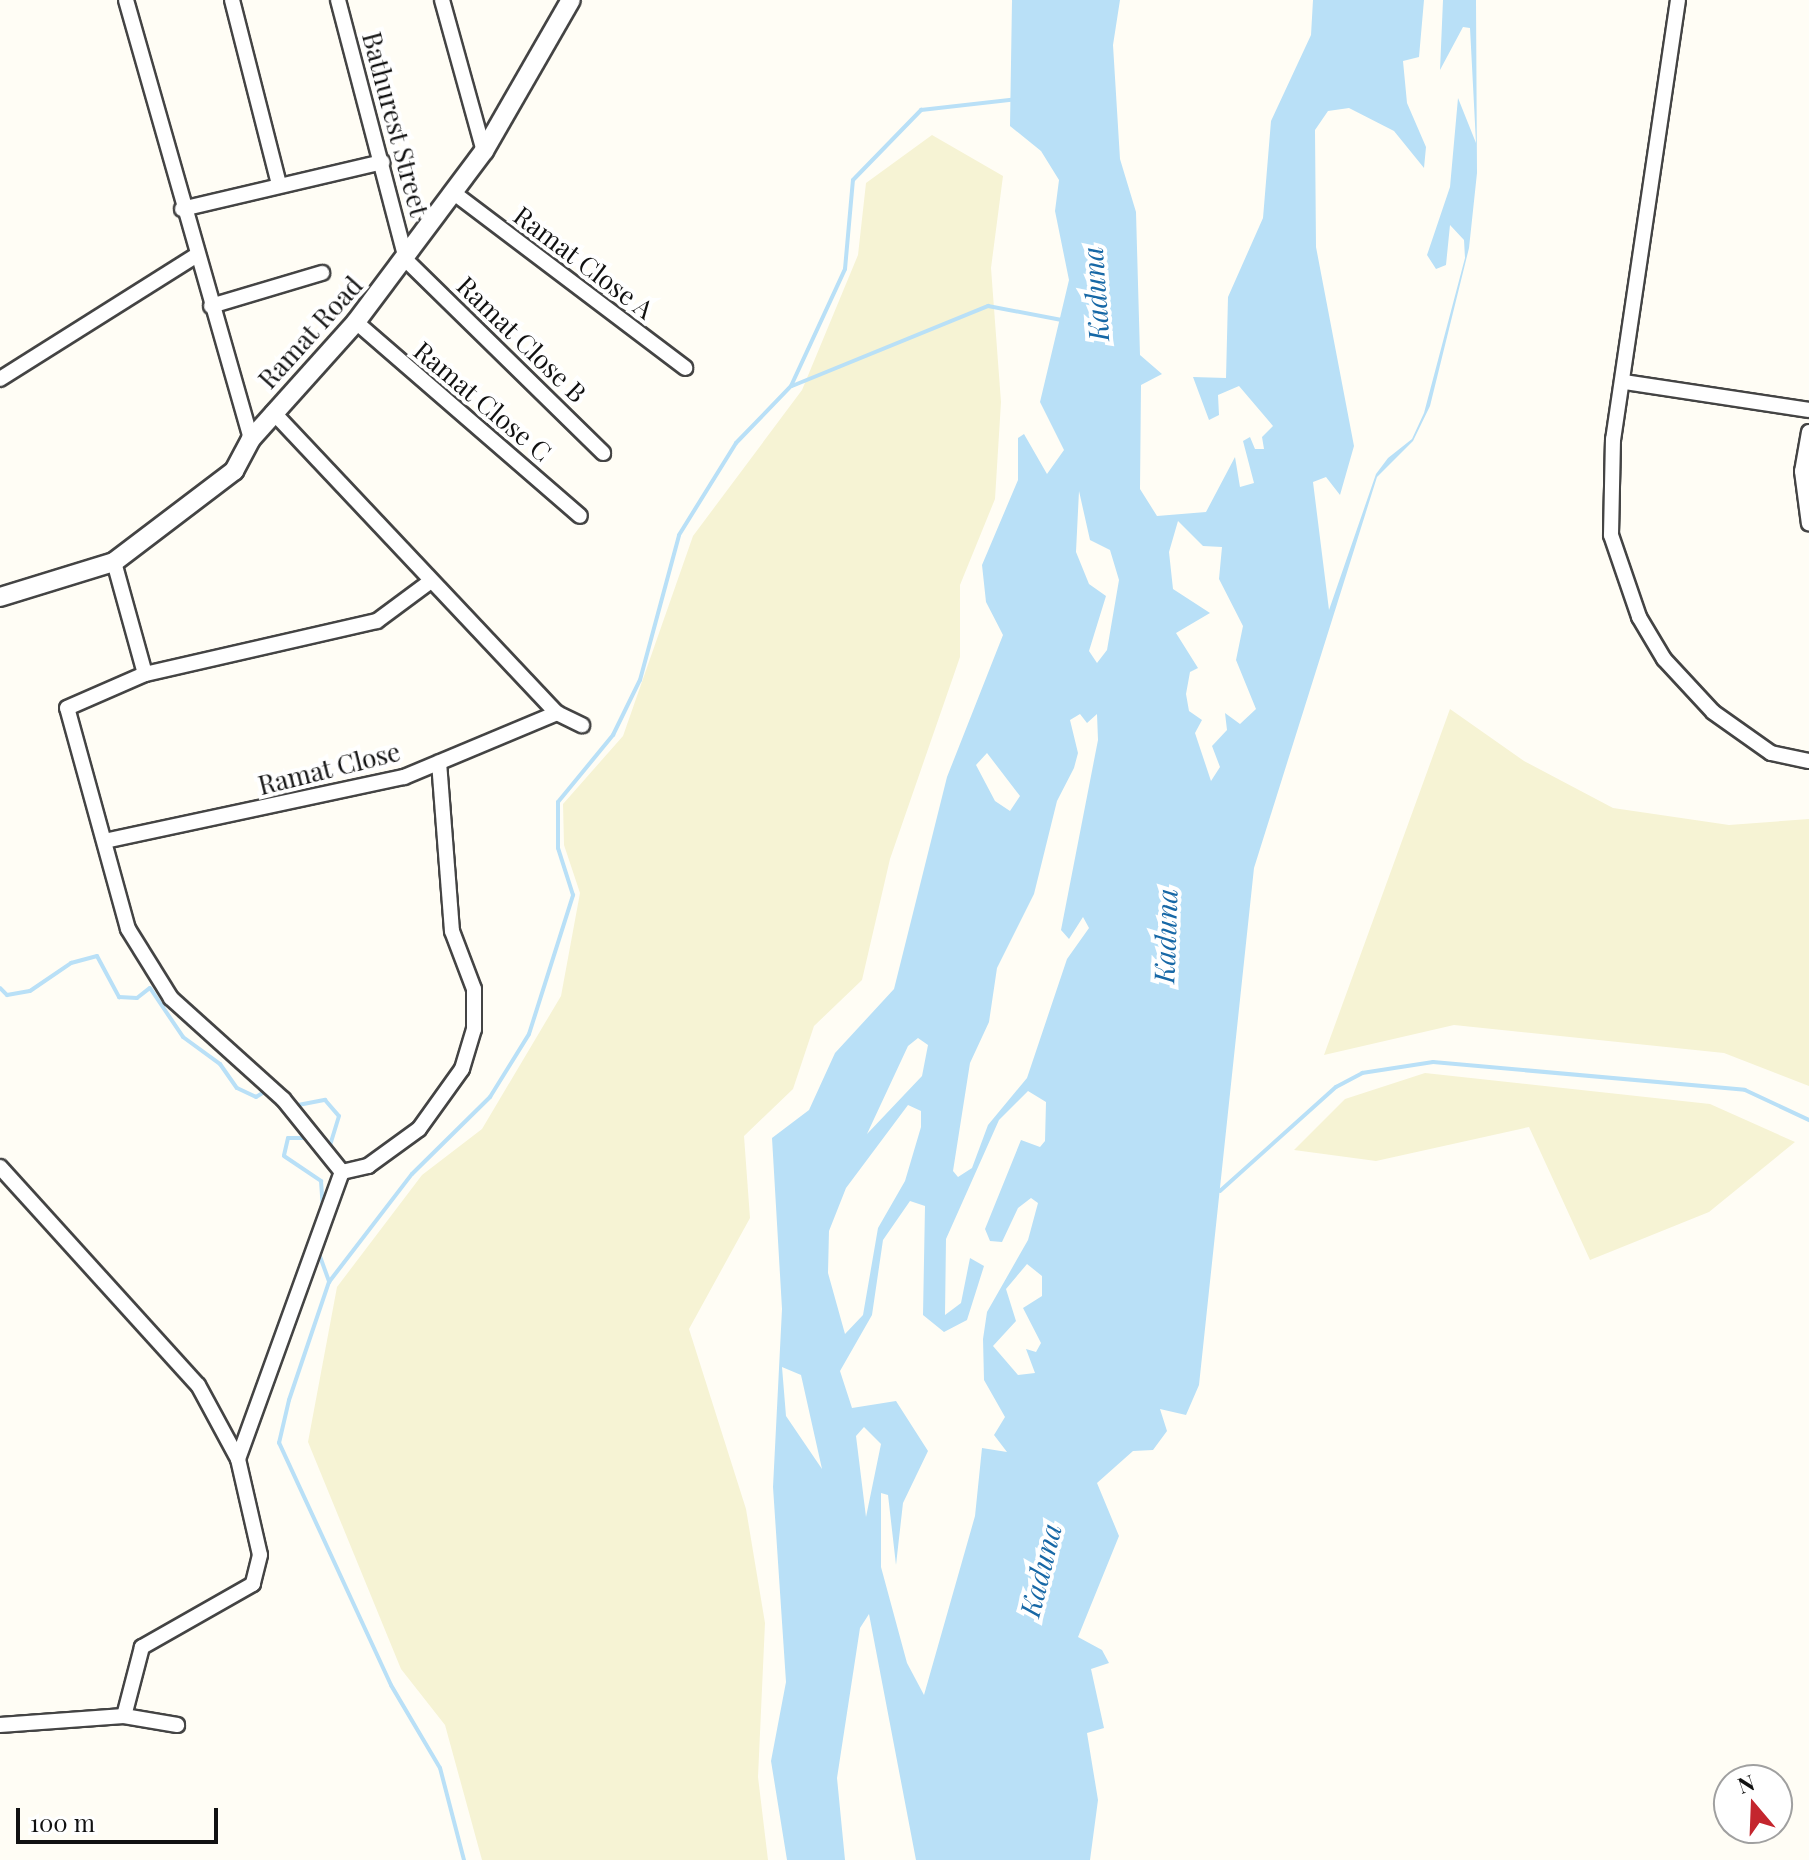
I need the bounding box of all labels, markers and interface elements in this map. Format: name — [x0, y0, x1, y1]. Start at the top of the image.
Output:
street label: Bathurest Street — [356, 28, 436, 220]
street label: Ramat Close A — [507, 199, 661, 325]
water label: Kaduna — [1075, 245, 1115, 343]
street label: Ramat Road — [251, 269, 369, 395]
street label: Ramat Close B — [451, 269, 593, 409]
street label: Ramat Close C — [408, 334, 558, 468]
street label: Ramat Close — [255, 735, 403, 801]
water label: Kaduna — [1147, 888, 1183, 984]
water label: Kaduna — [1012, 1520, 1068, 1620]
north arrow — [1713, 1764, 1793, 1844]
text: N — [1733, 1766, 1758, 1800]
scale bar — [20, 1792, 222, 1842]
text: 100 m — [30, 1806, 95, 1838]

